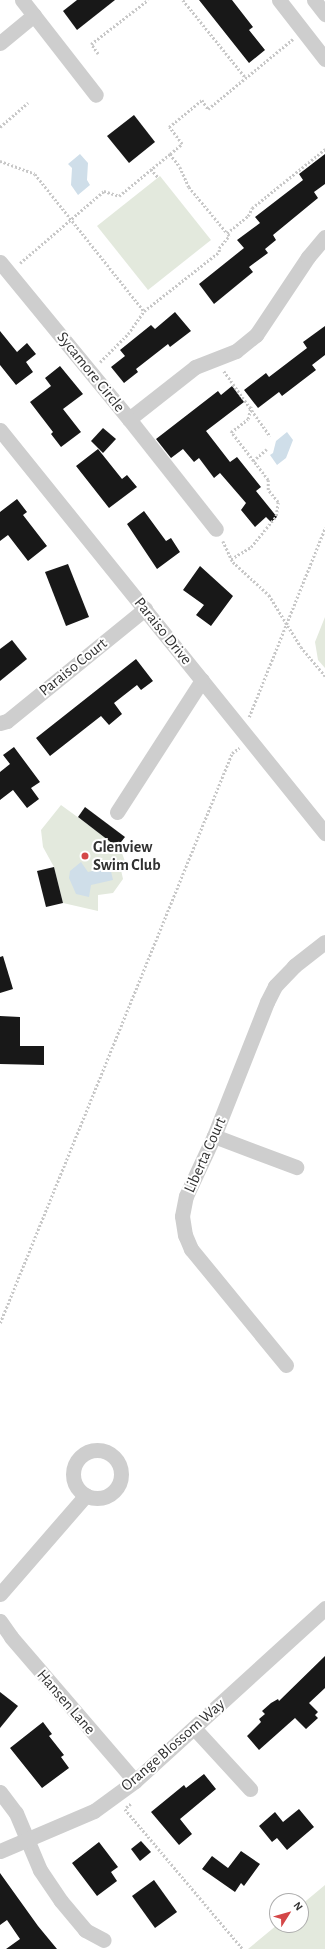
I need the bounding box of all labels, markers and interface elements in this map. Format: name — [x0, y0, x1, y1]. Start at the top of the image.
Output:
street label: Sycamore Circle — [53, 328, 129, 416]
street label: Paraiso Drive — [130, 593, 196, 669]
street label: Paraiso Court — [35, 634, 111, 700]
place label: Glenview Swim Club — [93, 837, 161, 875]
marker: Glenview Swim Club — [80, 851, 90, 861]
street label: Liberta Court — [180, 1114, 230, 1196]
street label: Hansen Lane — [33, 1666, 99, 1738]
street label: Orange Blossom Way — [117, 1695, 229, 1795]
north arrow — [269, 1893, 309, 1933]
text: N — [291, 1900, 305, 1912]

